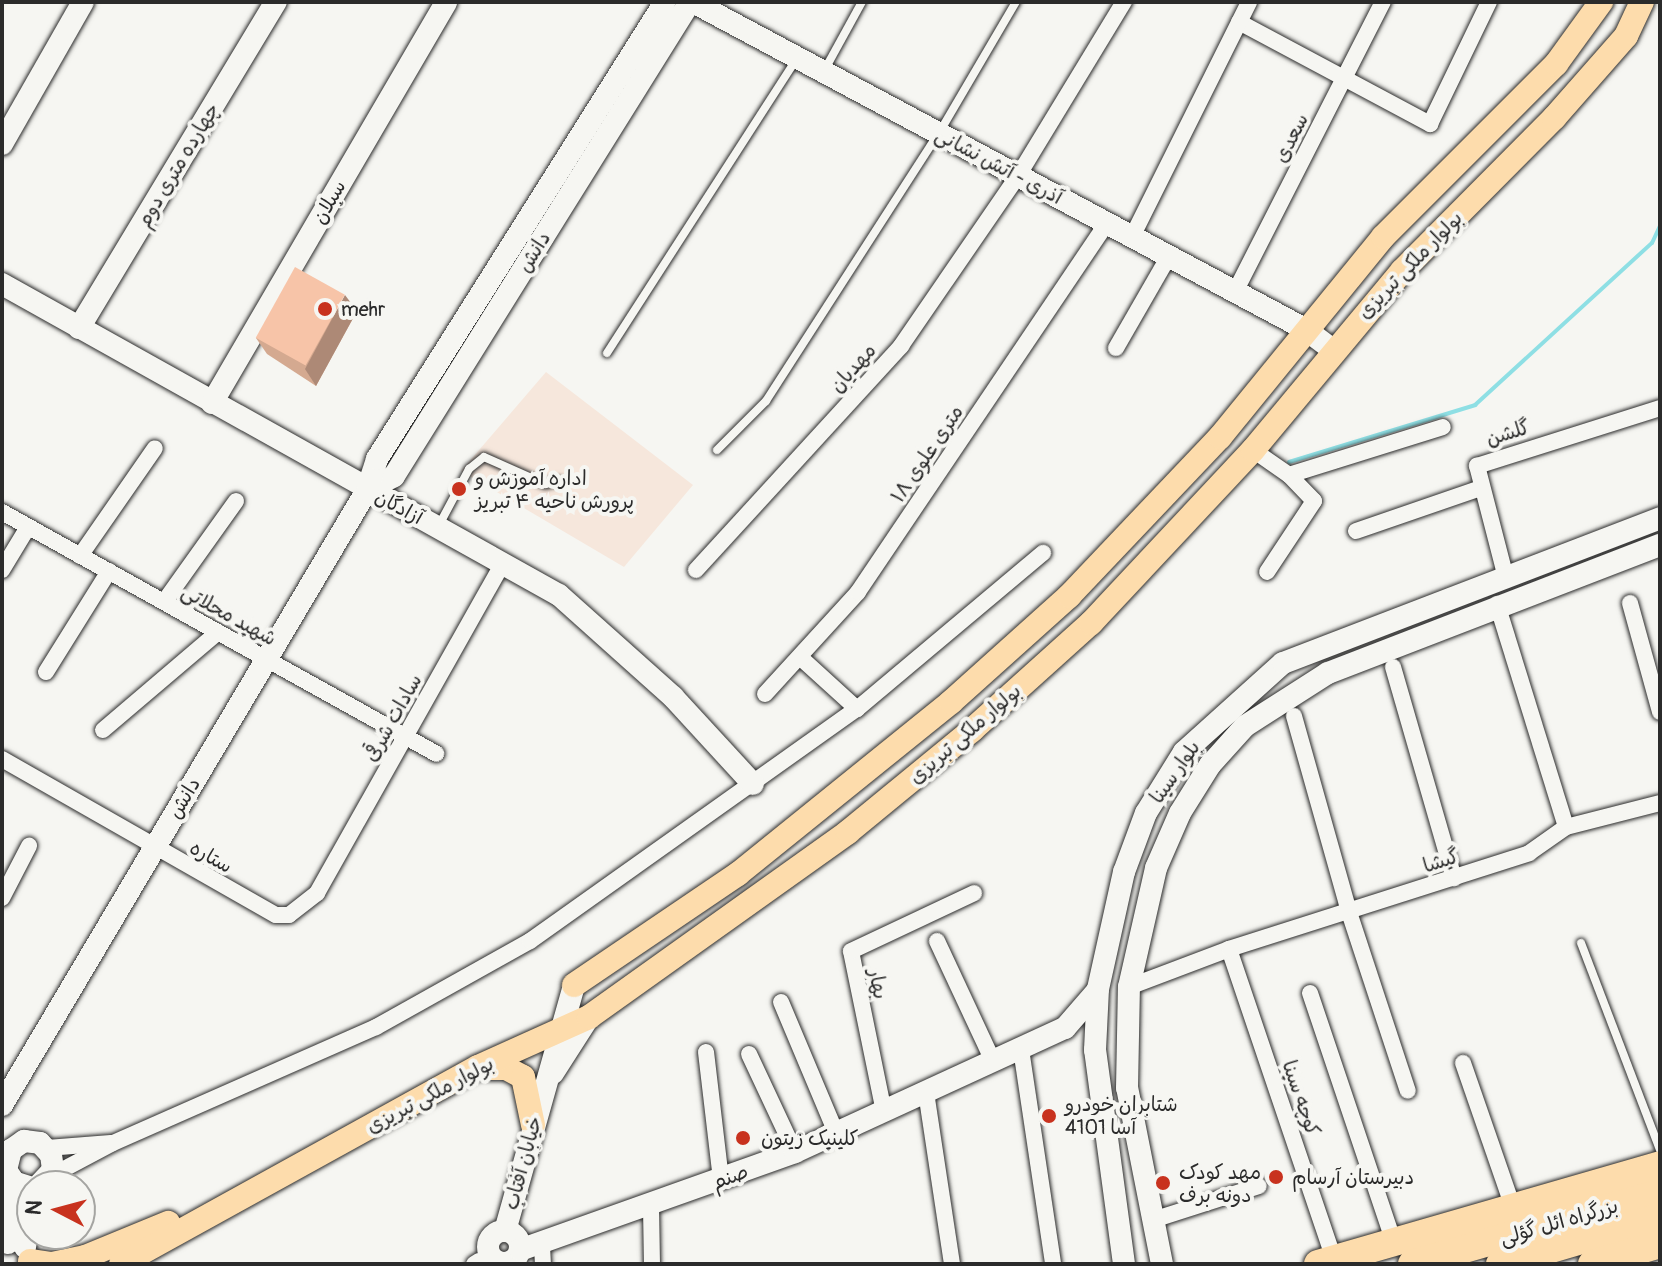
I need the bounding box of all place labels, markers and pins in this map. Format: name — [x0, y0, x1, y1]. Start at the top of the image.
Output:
place label: mehr — [341, 297, 385, 321]
marker: mehr — [316, 300, 334, 318]
place label: اداره آموزش و پرورش ناحیه ۴ تبریز — [475, 466, 634, 513]
marker: اداره آموزش و پرورش ناحیه ۴ تبریز — [450, 480, 468, 498]
place label: شتابران خودرو 4101 آسا — [1065, 1092, 1178, 1139]
marker: شتابران خودرو 4101 آسا — [1040, 1107, 1058, 1125]
place label: کلینیک زیتون — [761, 1126, 859, 1150]
marker: کلینیک زیتون — [732, 1127, 754, 1149]
place label: مهد کودک دونه برف — [1179, 1160, 1261, 1207]
place label: دبیرستان آرسام — [1292, 1165, 1414, 1189]
marker: دبیرستان آرسام — [1267, 1168, 1285, 1186]
marker: مهد کودک دونه برف — [1154, 1174, 1172, 1192]

